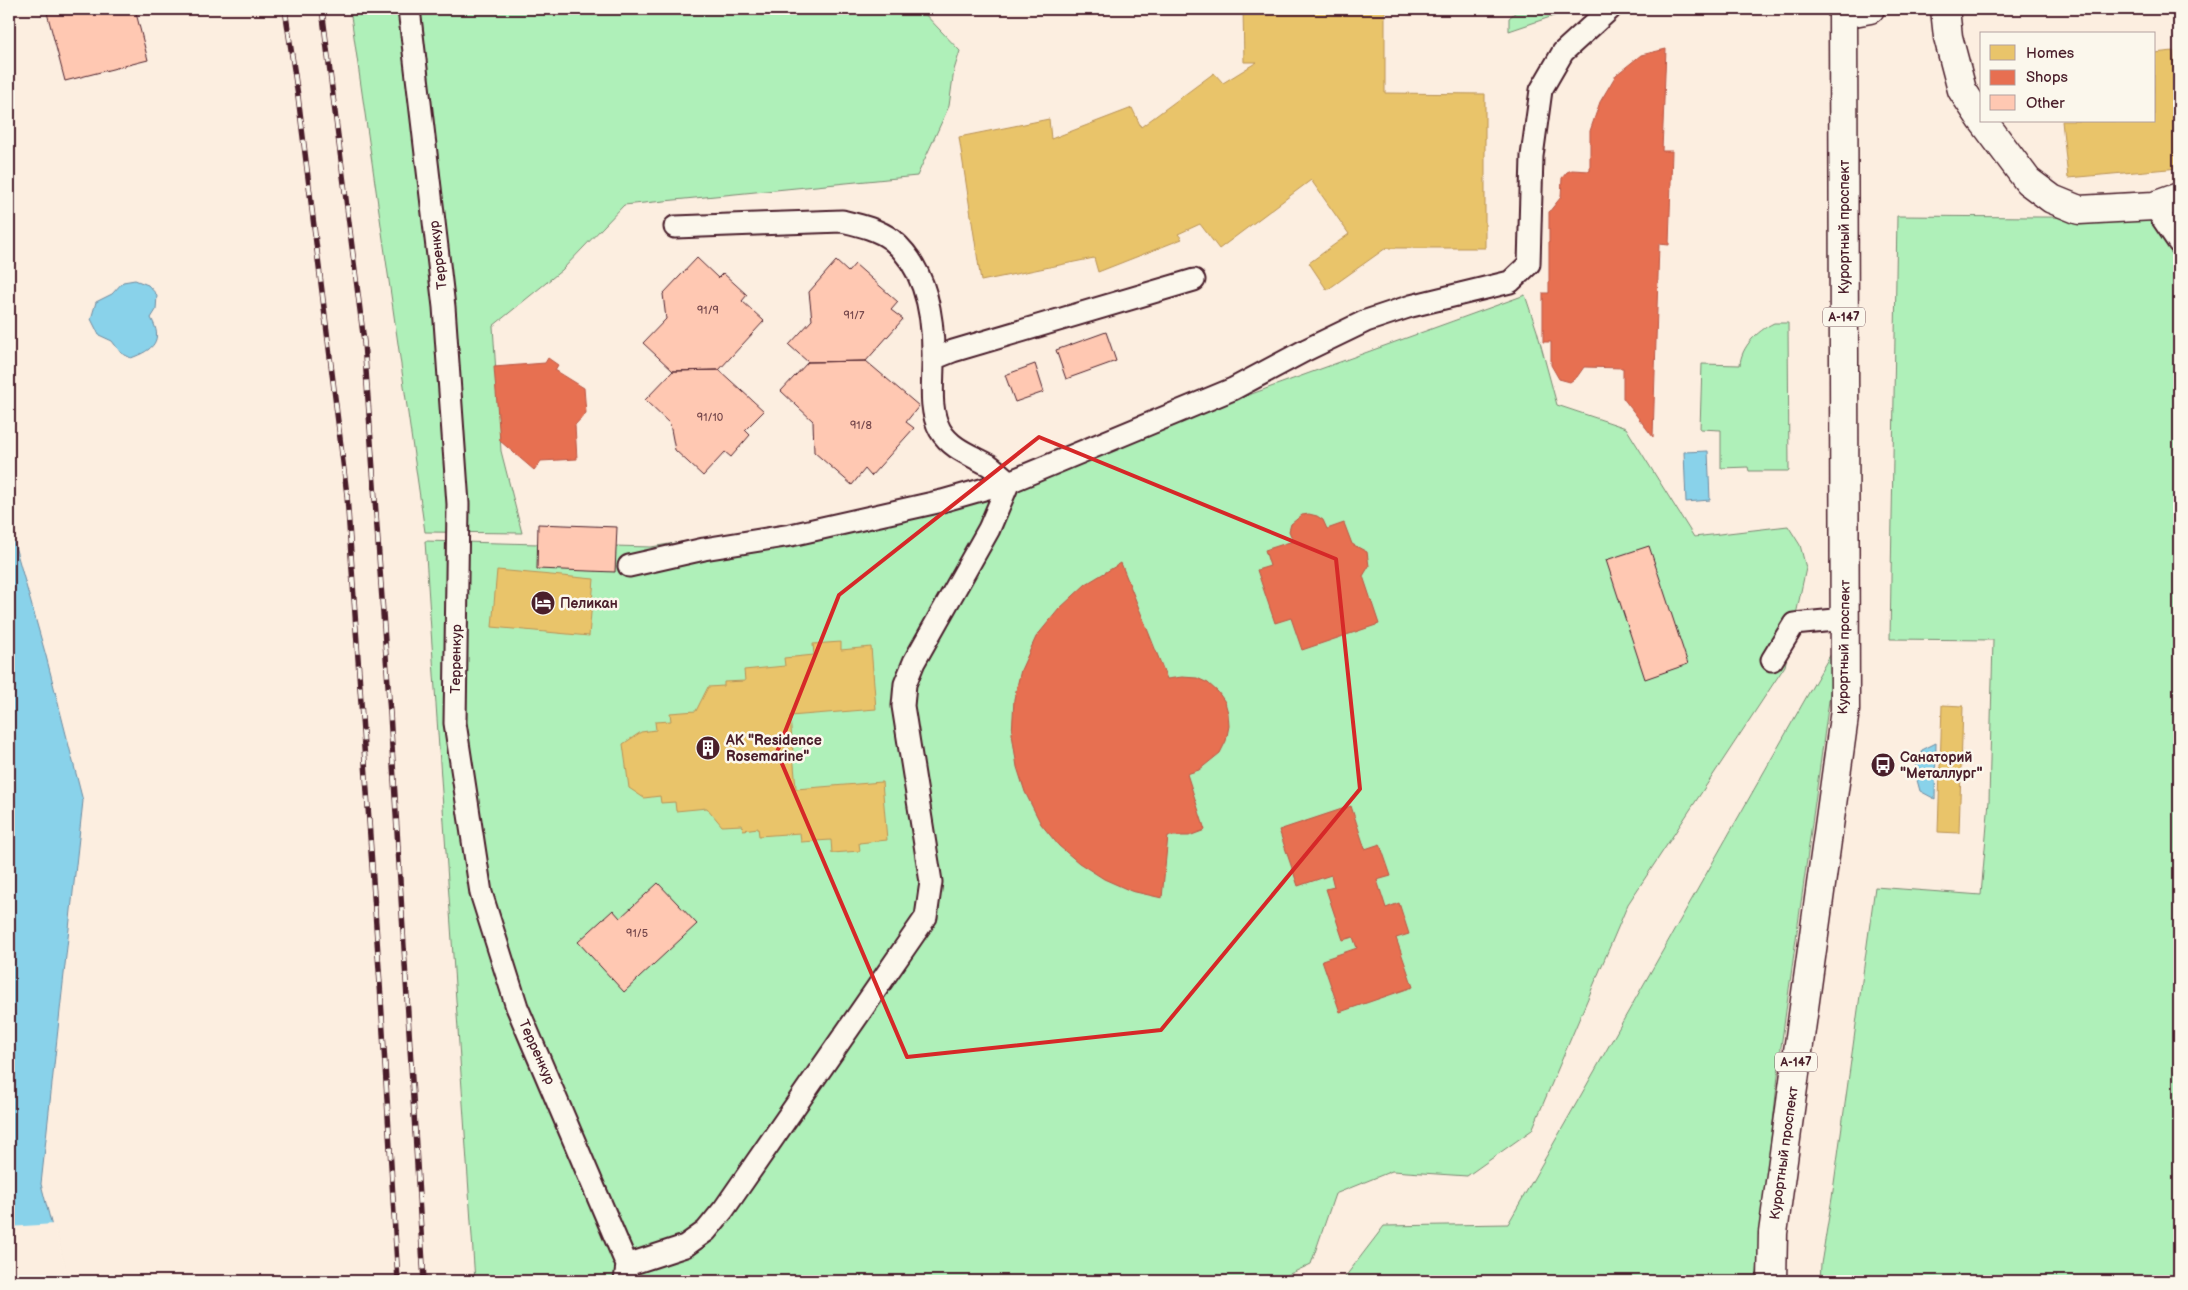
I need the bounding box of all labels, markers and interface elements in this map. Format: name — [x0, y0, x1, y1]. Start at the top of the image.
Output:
legend — [1980, 32, 2156, 122]
text: Homes — [2026, 44, 2075, 63]
text: Shops — [2026, 68, 2069, 87]
text: Other — [2026, 94, 2065, 113]
street label: Курортный проспект — [1836, 159, 1853, 294]
street label: Терренкур — [425, 220, 451, 290]
house number: 91/9 — [697, 304, 719, 317]
road number: А-147 — [1823, 308, 1865, 326]
house number: 91/7 — [844, 309, 865, 322]
house number: 91/10 — [697, 411, 724, 424]
house number: 91/8 — [850, 419, 872, 432]
street label: Курортный проспект — [1834, 579, 1854, 714]
hotel icon: Пеликан — [530, 590, 556, 616]
place label: Пеликан — [560, 595, 618, 612]
street label: Терренкур — [447, 624, 465, 694]
place label: АК "Residence Rosemarine" — [725, 732, 822, 765]
building icon: АК "Residence Rosemarine" — [695, 735, 721, 761]
place label: Санаторий "Металлург" — [1900, 749, 1983, 782]
bus stop icon: Санаторий "Металлург" — [1870, 752, 1896, 778]
house number: 91/5 — [626, 927, 648, 940]
street label: Терренкур — [515, 1017, 559, 1087]
road number: А-147 — [1775, 1052, 1817, 1072]
street label: Курортный проспект — [1766, 1085, 1802, 1221]

